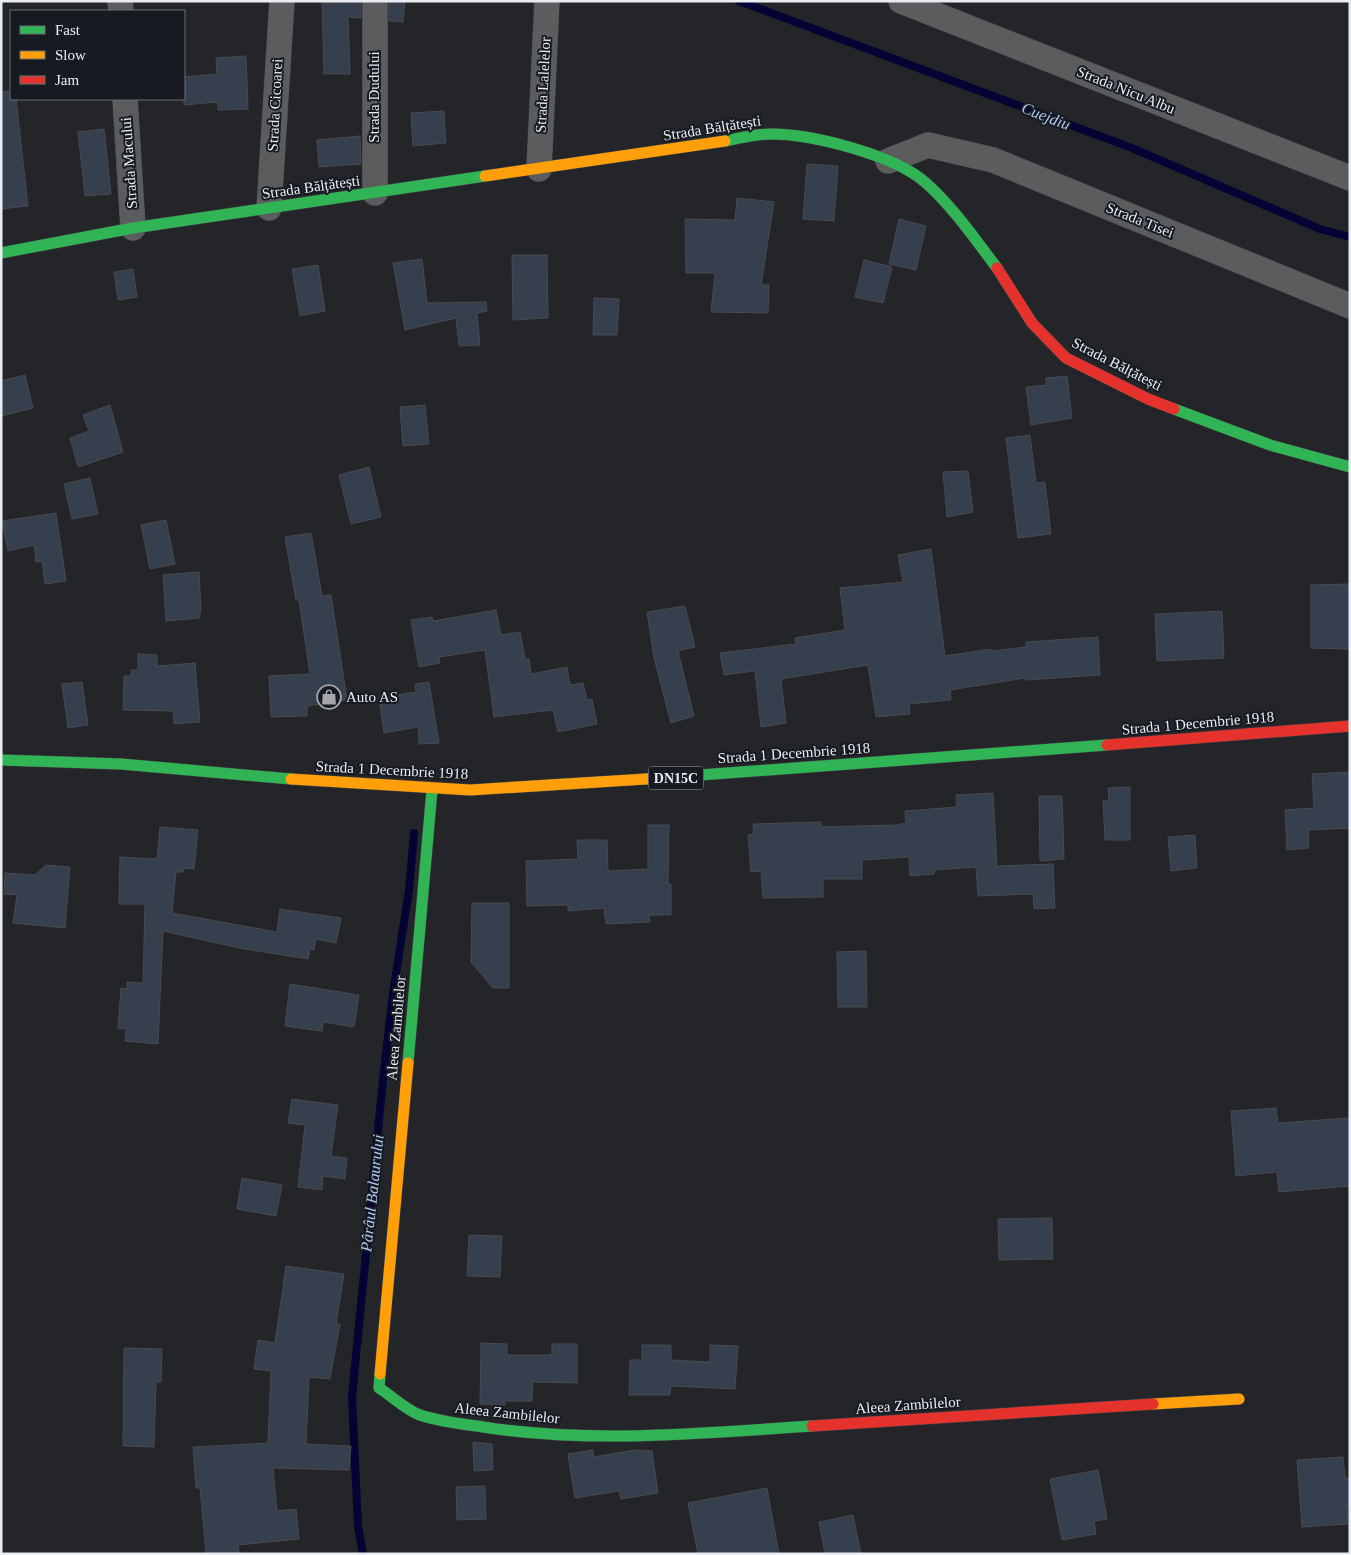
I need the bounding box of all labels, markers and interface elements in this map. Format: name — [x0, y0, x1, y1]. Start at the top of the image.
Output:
legend — [10, 10, 185, 100]
text: Fast — [55, 22, 81, 38]
street label: Strada Lalelelor — [532, 37, 554, 133]
text: Slow — [55, 47, 86, 63]
street label: Strada Dudului — [366, 51, 382, 143]
street label: Strada Cicoarei — [265, 58, 285, 152]
street label: Strada Nicu Albu — [1075, 63, 1178, 117]
text: Jam — [55, 72, 79, 88]
water label: Cuejdiu — [1019, 99, 1073, 134]
street label: Strada Bălțătești — [662, 112, 762, 145]
street label: Strada Macului — [118, 117, 140, 209]
street label: Strada Bălțătești — [261, 172, 361, 203]
street label: Strada Tisei — [1104, 199, 1176, 241]
street label: Strada Bălțătești — [1069, 334, 1165, 394]
shop icon: Auto AS — [316, 684, 342, 710]
place label: Auto AS — [346, 689, 398, 705]
street label: Strada 1 Decembrie 1918 — [1121, 708, 1275, 738]
street label: Strada 1 Decembrie 1918 — [717, 740, 871, 766]
street label: Strada 1 Decembrie 1918 — [315, 758, 469, 782]
road number: DN15C — [648, 766, 704, 790]
street label: Aleea Zambilelor — [383, 975, 409, 1081]
water label: Pârâul Balaurului — [357, 1134, 387, 1253]
street label: Aleea Zambilelor — [855, 1393, 961, 1417]
street label: Aleea Zambilelor — [454, 1400, 560, 1426]

